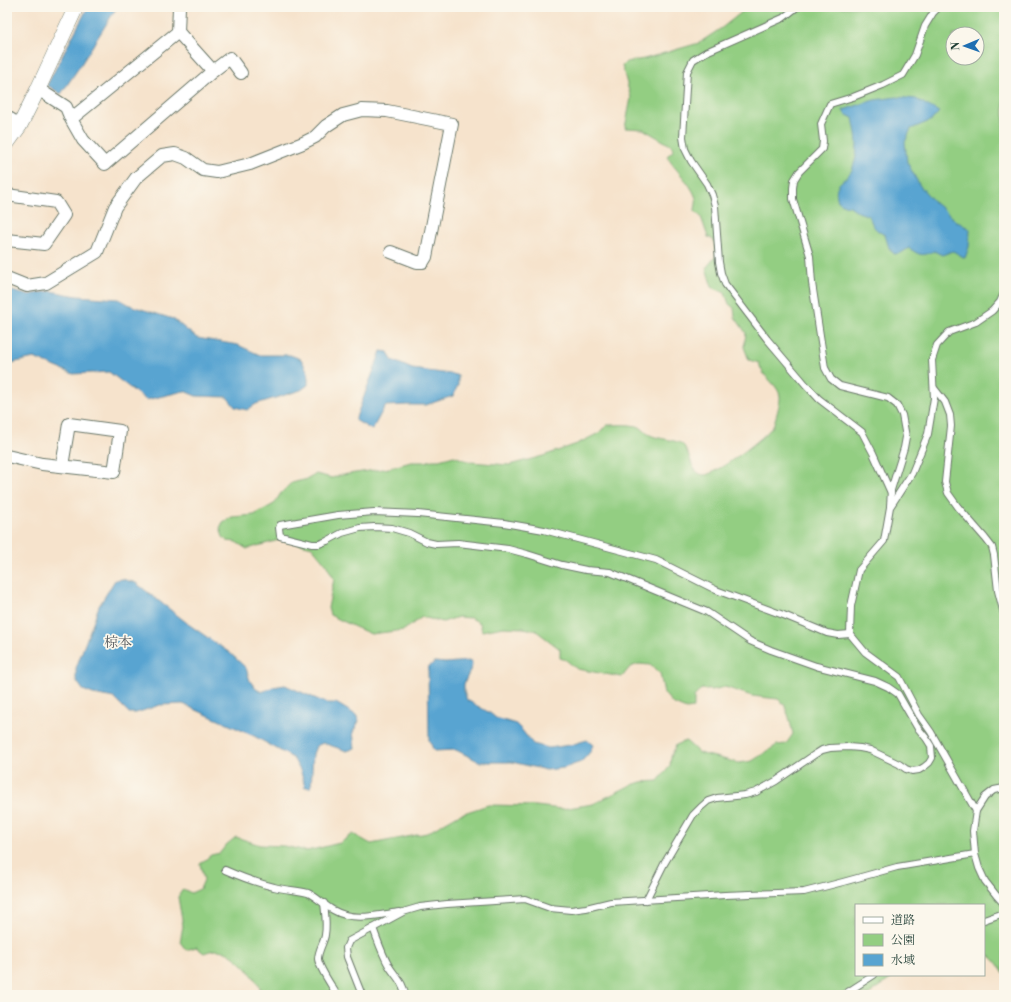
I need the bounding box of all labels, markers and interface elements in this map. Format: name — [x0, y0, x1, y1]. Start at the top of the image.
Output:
north arrow — [945, 26, 985, 66]
text: N — [949, 41, 963, 51]
district label: 椋本 — [104, 634, 132, 652]
legend — [855, 904, 985, 976]
text: 道路 — [891, 913, 915, 928]
text: 公園 — [891, 933, 915, 948]
text: 水域 — [891, 953, 915, 968]

